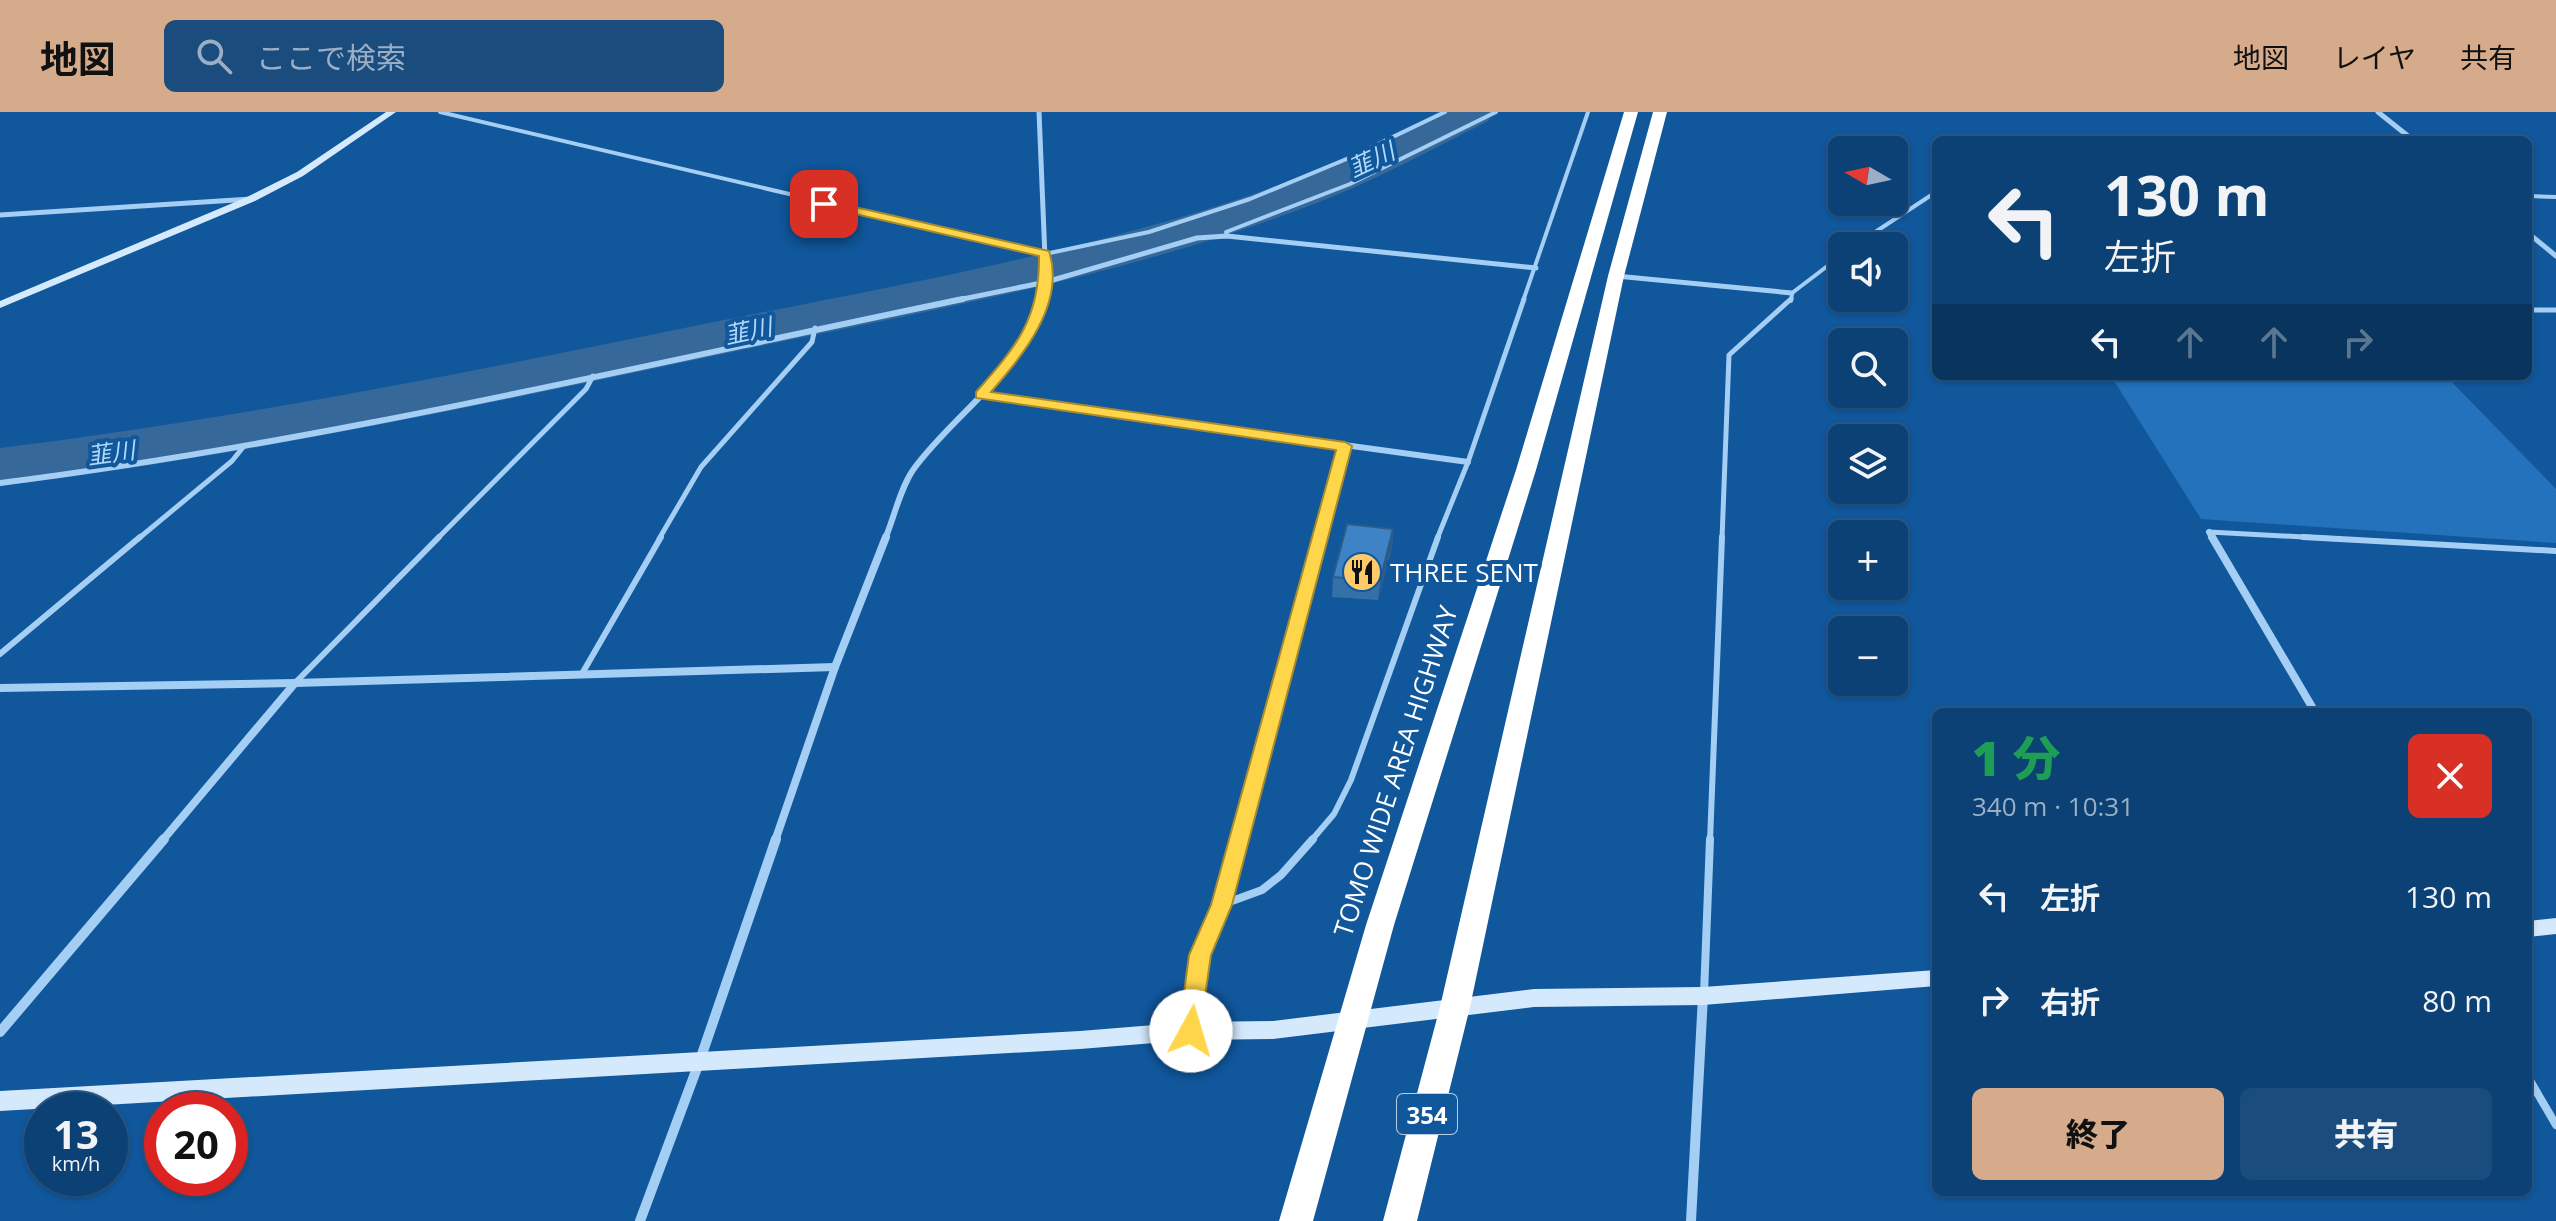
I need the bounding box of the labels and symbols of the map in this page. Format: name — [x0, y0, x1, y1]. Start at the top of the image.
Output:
water label: 韮川 — [1342, 133, 1402, 184]
north arrow — [1828, 136, 1908, 216]
pin — [790, 170, 858, 238]
water label: 韮川 — [721, 308, 778, 351]
water label: 韮川 — [85, 432, 140, 472]
restaurant icon: THREE SENT — [1341, 551, 1383, 593]
place label: THREE SENT — [1390, 554, 1538, 590]
street label: TOMO WIDE AREA HIGHWAY — [1324, 601, 1466, 941]
position arrow — [1149, 989, 1233, 1073]
speed limit sign: 20 — [144, 1092, 248, 1196]
road number: 354 — [1397, 1094, 1457, 1134]

